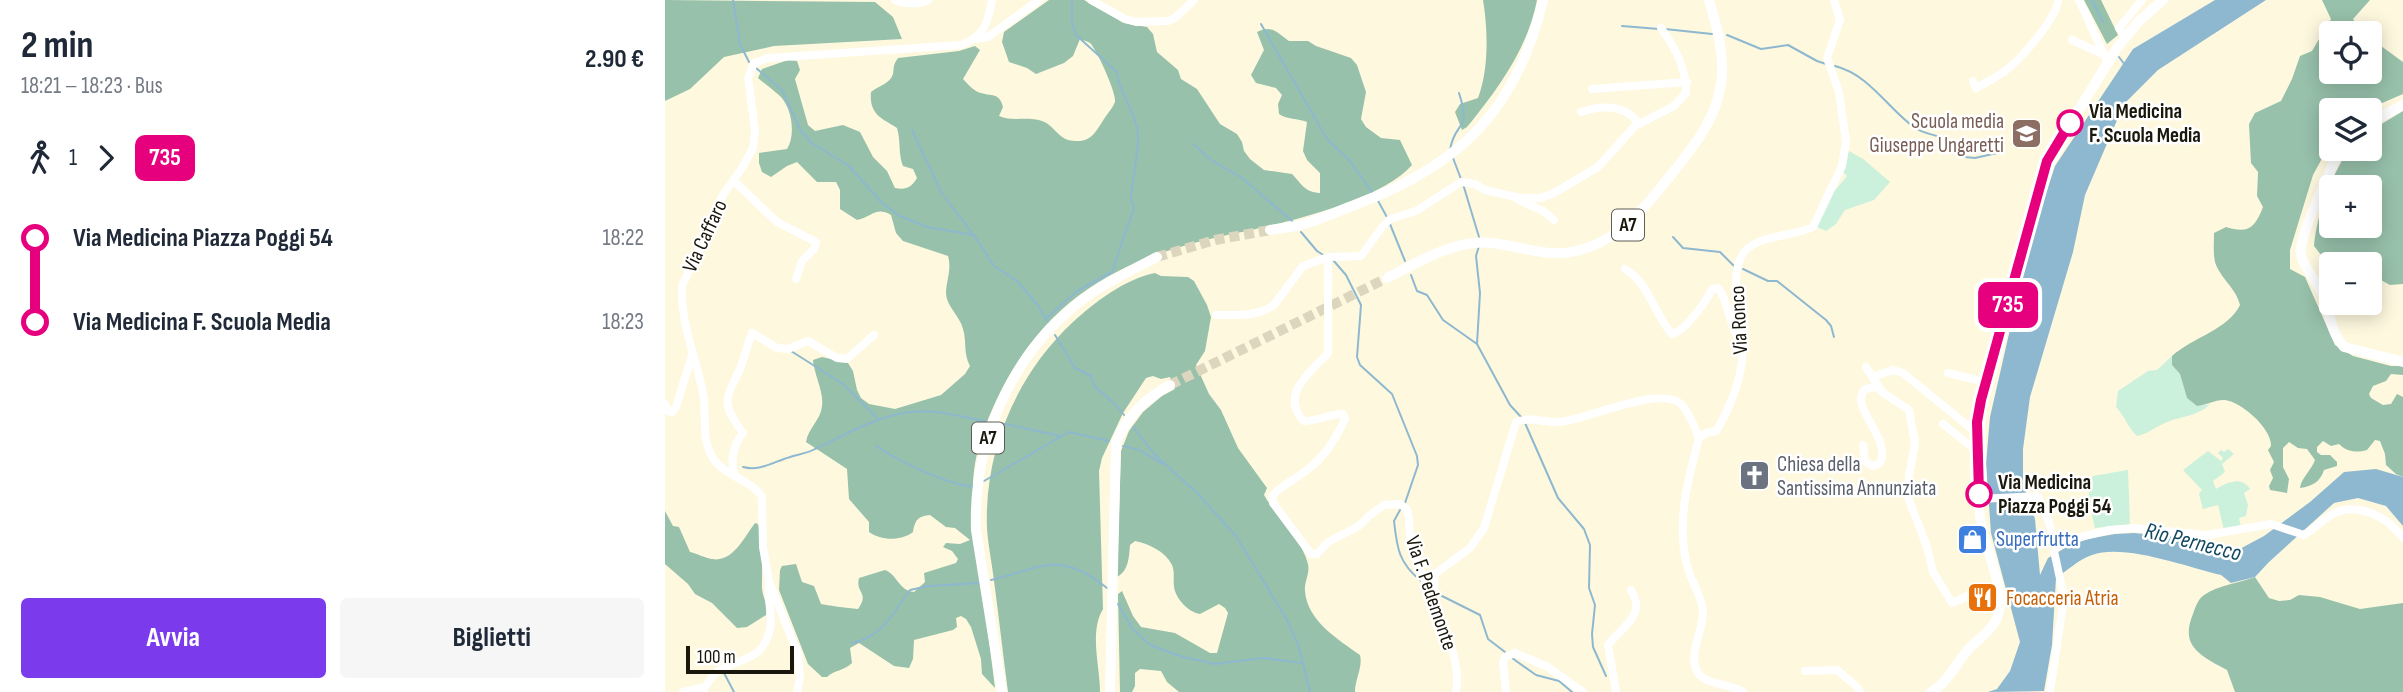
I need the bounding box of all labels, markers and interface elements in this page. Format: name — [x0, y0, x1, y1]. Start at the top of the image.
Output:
map controls — [2319, 21, 2382, 315]
button: locate — [2319, 21, 2382, 84]
text: 2 min — [21, 23, 93, 68]
text: 2.90 € — [585, 44, 644, 75]
text: 18:21 – 18:23 · Bus — [21, 72, 163, 100]
button: layers — [2319, 98, 2382, 161]
place label: Via Medicina F. Scuola Media — [2089, 99, 2201, 148]
place label: Scuola media Giuseppe Ungaretti — [1869, 109, 2004, 158]
marker: Via Medicina F. Scuola Media — [2057, 110, 2083, 136]
school or university icon: Scuola media Giuseppe Ungaretti — [2010, 116, 2044, 150]
icon: walk — [21, 139, 59, 177]
icon: forward — [87, 139, 125, 177]
text: 735 — [149, 143, 181, 172]
text: 1 — [69, 144, 77, 172]
button: + — [2319, 175, 2382, 238]
street label: Via Caffaro — [677, 196, 733, 276]
road number: A7 — [1612, 210, 1644, 241]
text: Via Medicina Piazza Poggi 54 — [73, 223, 333, 254]
text: 18:22 — [603, 224, 644, 252]
button: − — [2319, 252, 2382, 315]
line badge: 735 — [1968, 282, 2048, 328]
street label: Via Ronco — [1725, 285, 1753, 355]
text: 735 — [1992, 290, 2024, 319]
text: Via Medicina F. Scuola Media — [73, 307, 331, 338]
text: 18:23 — [602, 308, 644, 336]
road number: A7 — [972, 422, 1004, 453]
place label: Chiesa della Santissima Annunziata — [1777, 452, 1936, 501]
church icon: Chiesa della Santissima Annunziata — [1737, 459, 1771, 493]
place label: Via Medicina Piazza Poggi 54 — [1998, 470, 2112, 519]
marker: Via Medicina Piazza Poggi 54 — [1966, 481, 1992, 507]
water label: Rio Pernecco — [2142, 517, 2245, 568]
shop icon: Superfrutta — [1956, 522, 1990, 556]
place label: Superfrutta — [1996, 527, 2079, 552]
street label: Via F. Pedemonte — [1400, 533, 1462, 653]
restaurant icon: Focacceria Atria — [1966, 581, 2000, 615]
place label: Focacceria Atria — [2006, 586, 2118, 611]
button: Avvia — [21, 598, 326, 678]
button: Biglietti — [340, 598, 644, 678]
scale bar — [686, 643, 795, 675]
text: 100 m — [697, 646, 736, 669]

